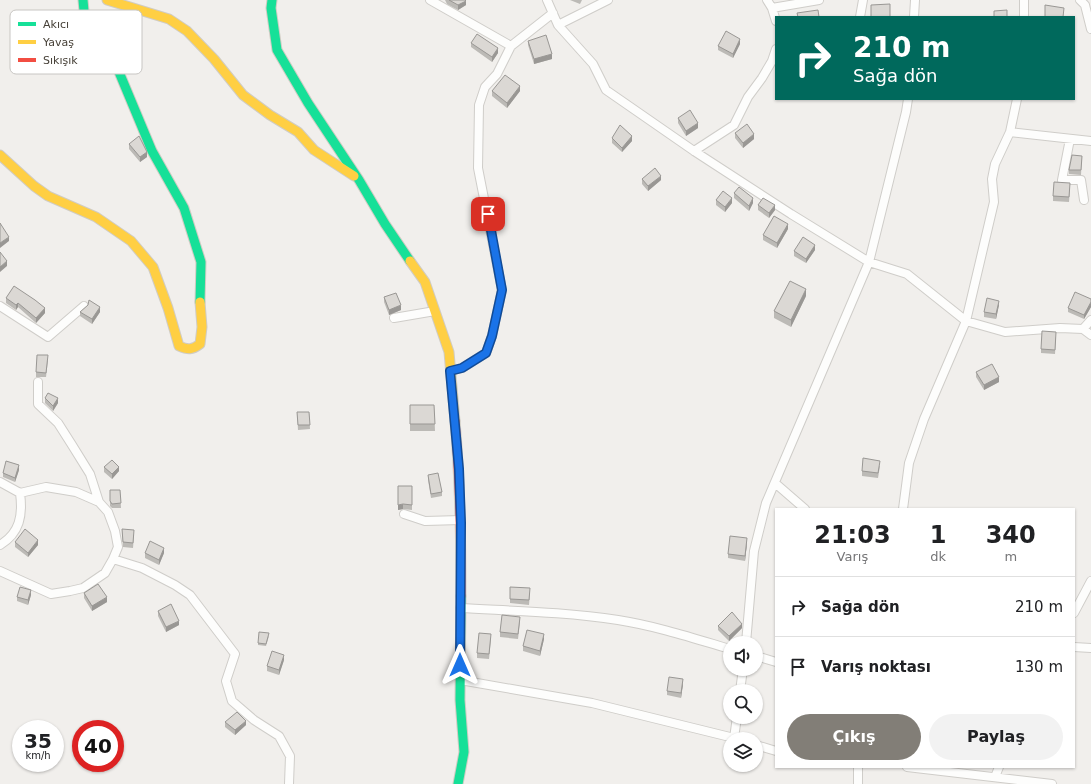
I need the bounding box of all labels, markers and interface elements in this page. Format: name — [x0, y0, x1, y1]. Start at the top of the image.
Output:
legend — [10, 10, 142, 74]
text: Akıcı — [43, 18, 69, 31]
text: 210 m — [853, 31, 950, 64]
icon: right — [787, 32, 839, 84]
text: Yavaş — [42, 36, 74, 49]
text: Sıkışık — [43, 54, 78, 67]
text: Sağa dön — [853, 65, 937, 86]
pin — [471, 197, 505, 231]
icon: arrive — [477, 203, 499, 225]
text: 21:03 — [814, 521, 891, 549]
text: 1 — [930, 521, 946, 549]
text: 340 — [986, 521, 1036, 549]
text: Varış — [837, 549, 868, 564]
text: dk — [930, 549, 946, 564]
text: m — [1004, 549, 1017, 564]
icon: right — [787, 596, 809, 618]
text: Sağa dön — [821, 598, 900, 616]
text: 210 m — [1015, 598, 1063, 616]
map controls — [723, 636, 763, 772]
button: sound — [723, 636, 763, 676]
position arrow — [439, 644, 481, 686]
icon: arrive — [787, 656, 809, 678]
text: Varış noktası — [821, 658, 931, 676]
text: 130 m — [1015, 658, 1063, 676]
button: search — [723, 684, 763, 724]
button: Çıkış — [787, 714, 921, 760]
button: Paylaş — [929, 714, 1063, 760]
speed limit sign: 40 — [72, 720, 124, 772]
text: 35 — [24, 729, 52, 753]
button: layers — [723, 732, 763, 772]
text: km/h — [25, 750, 51, 761]

